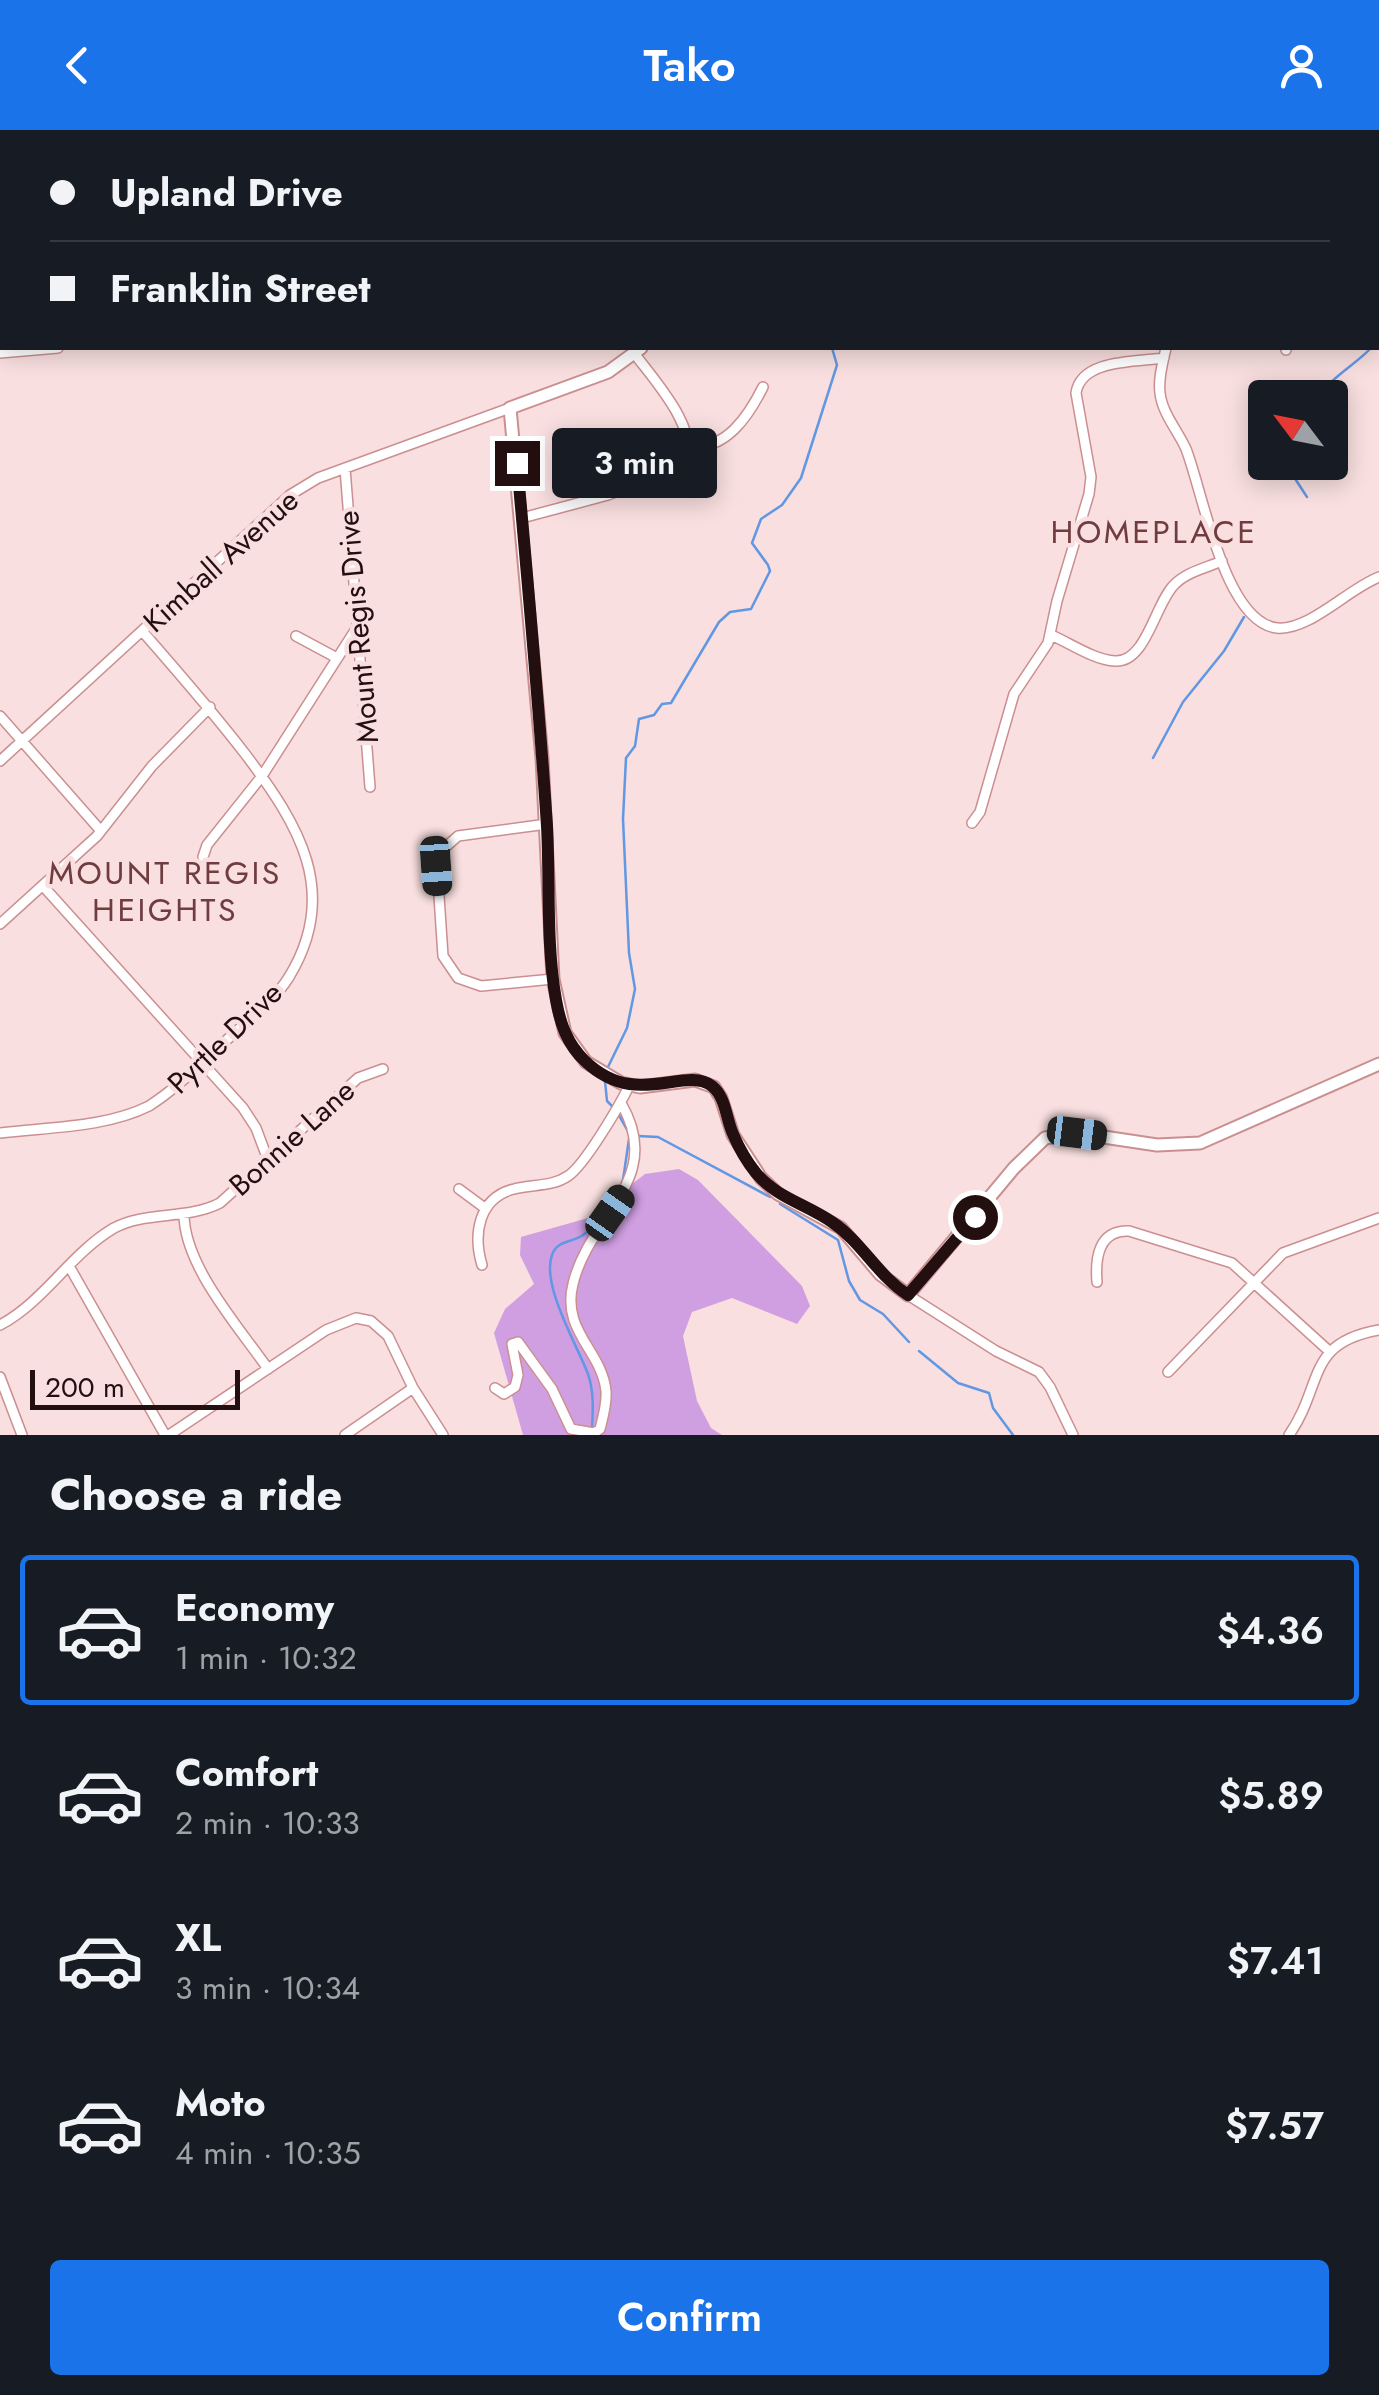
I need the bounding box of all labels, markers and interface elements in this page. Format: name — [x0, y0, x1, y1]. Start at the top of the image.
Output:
text: Tako — [643, 33, 736, 98]
icon: back — [50, 38, 105, 93]
icon: person — [1274, 38, 1329, 93]
text: Upland Drive — [110, 165, 343, 220]
text: Franklin Street — [110, 261, 371, 316]
north arrow — [1248, 380, 1348, 480]
map controls — [1248, 380, 1348, 480]
callout: 3 min — [552, 428, 717, 498]
text: 3 min — [594, 440, 675, 486]
route end — [495, 441, 540, 486]
street label: Kimball Avenue — [133, 479, 308, 642]
street label: Mount Regis Drive — [326, 509, 389, 745]
district label: HOMEPLACE — [1051, 509, 1257, 555]
car — [419, 835, 453, 897]
district label: MOUNT REGIS HEIGHTS — [48, 850, 282, 933]
street label: Pyrtle Drive — [158, 972, 292, 1104]
street label: Bonnie Lane — [219, 1069, 364, 1206]
car — [1045, 1114, 1109, 1152]
car — [581, 1180, 639, 1246]
route start — [953, 1195, 998, 1240]
scale bar — [30, 1365, 240, 1410]
text: 200 m — [45, 1367, 125, 1408]
text: Choose a ride — [50, 1462, 342, 1527]
text: Economy — [175, 1580, 334, 1635]
icon: car — [55, 1585, 145, 1675]
text: $4.36 — [1217, 1603, 1324, 1658]
text: 1 min · 10:32 — [175, 1635, 357, 1681]
text: Comfort — [175, 1745, 318, 1800]
icon: car — [55, 1750, 145, 1840]
text: $5.89 — [1218, 1768, 1324, 1823]
text: 2 min · 10:33 — [175, 1800, 360, 1846]
text: XL — [175, 1910, 221, 1965]
icon: car — [55, 1915, 145, 2005]
text: $7.41 — [1227, 1933, 1324, 1988]
text: 3 min · 10:34 — [175, 1965, 360, 2011]
text: Moto — [175, 2075, 266, 2130]
icon: car — [55, 2080, 145, 2170]
text: $7.57 — [1225, 2098, 1324, 2153]
text: 4 min · 10:35 — [175, 2130, 361, 2176]
button: Confirm — [50, 2260, 1329, 2375]

